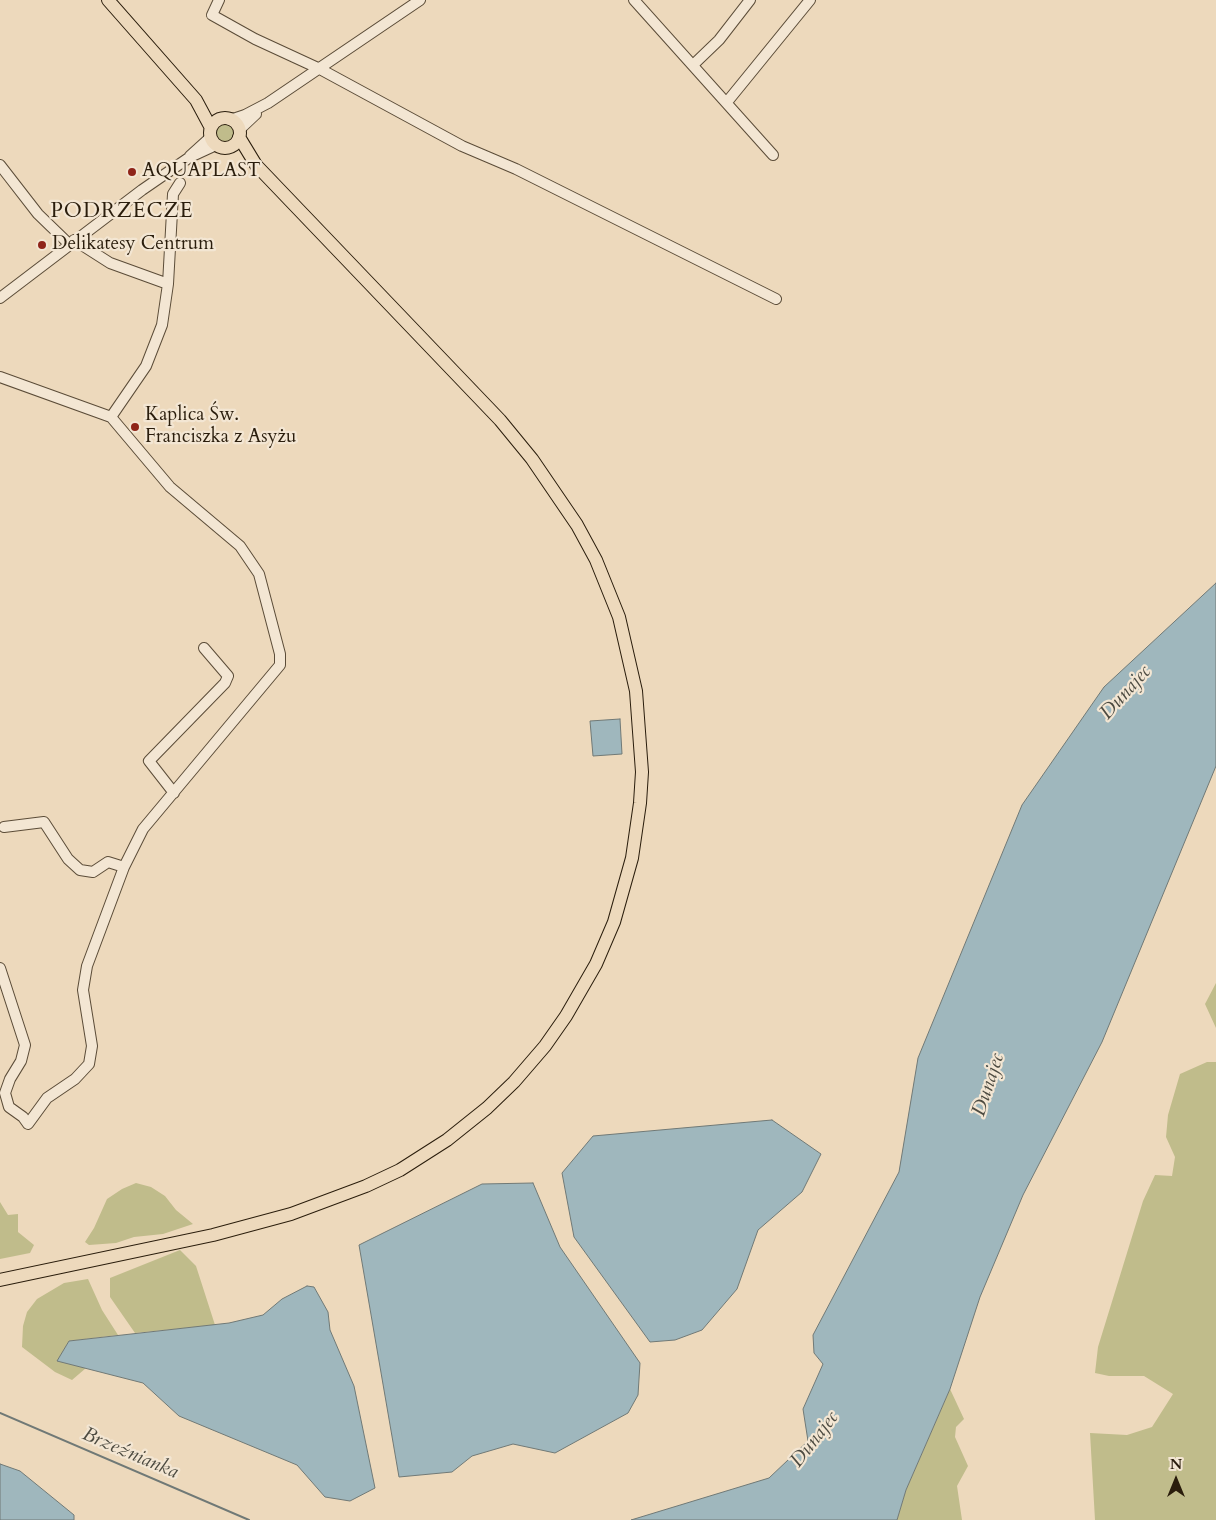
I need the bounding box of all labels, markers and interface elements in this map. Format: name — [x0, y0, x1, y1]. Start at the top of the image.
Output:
place label: AQUAPLAST — [142, 161, 261, 183]
marker: AQUAPLAST — [126, 166, 138, 178]
district label: PODRZECZE — [49, 199, 195, 225]
place label: Delikatesy Centrum — [52, 234, 214, 256]
marker: Delikatesy Centrum — [36, 239, 48, 251]
place label: Kaplica Św. Franciszka z Asyżu — [145, 405, 297, 449]
marker: Kaplica Św. Franciszka z Asyżu — [129, 421, 141, 433]
water label: Dunajec — [1095, 661, 1157, 725]
water label: Dunajec — [968, 1051, 1010, 1119]
water label: Dunajec — [786, 1407, 844, 1473]
water label: Brzeźnianka — [78, 1423, 182, 1485]
north arrow — [1151, 1455, 1201, 1505]
text: N — [1170, 1455, 1182, 1474]

